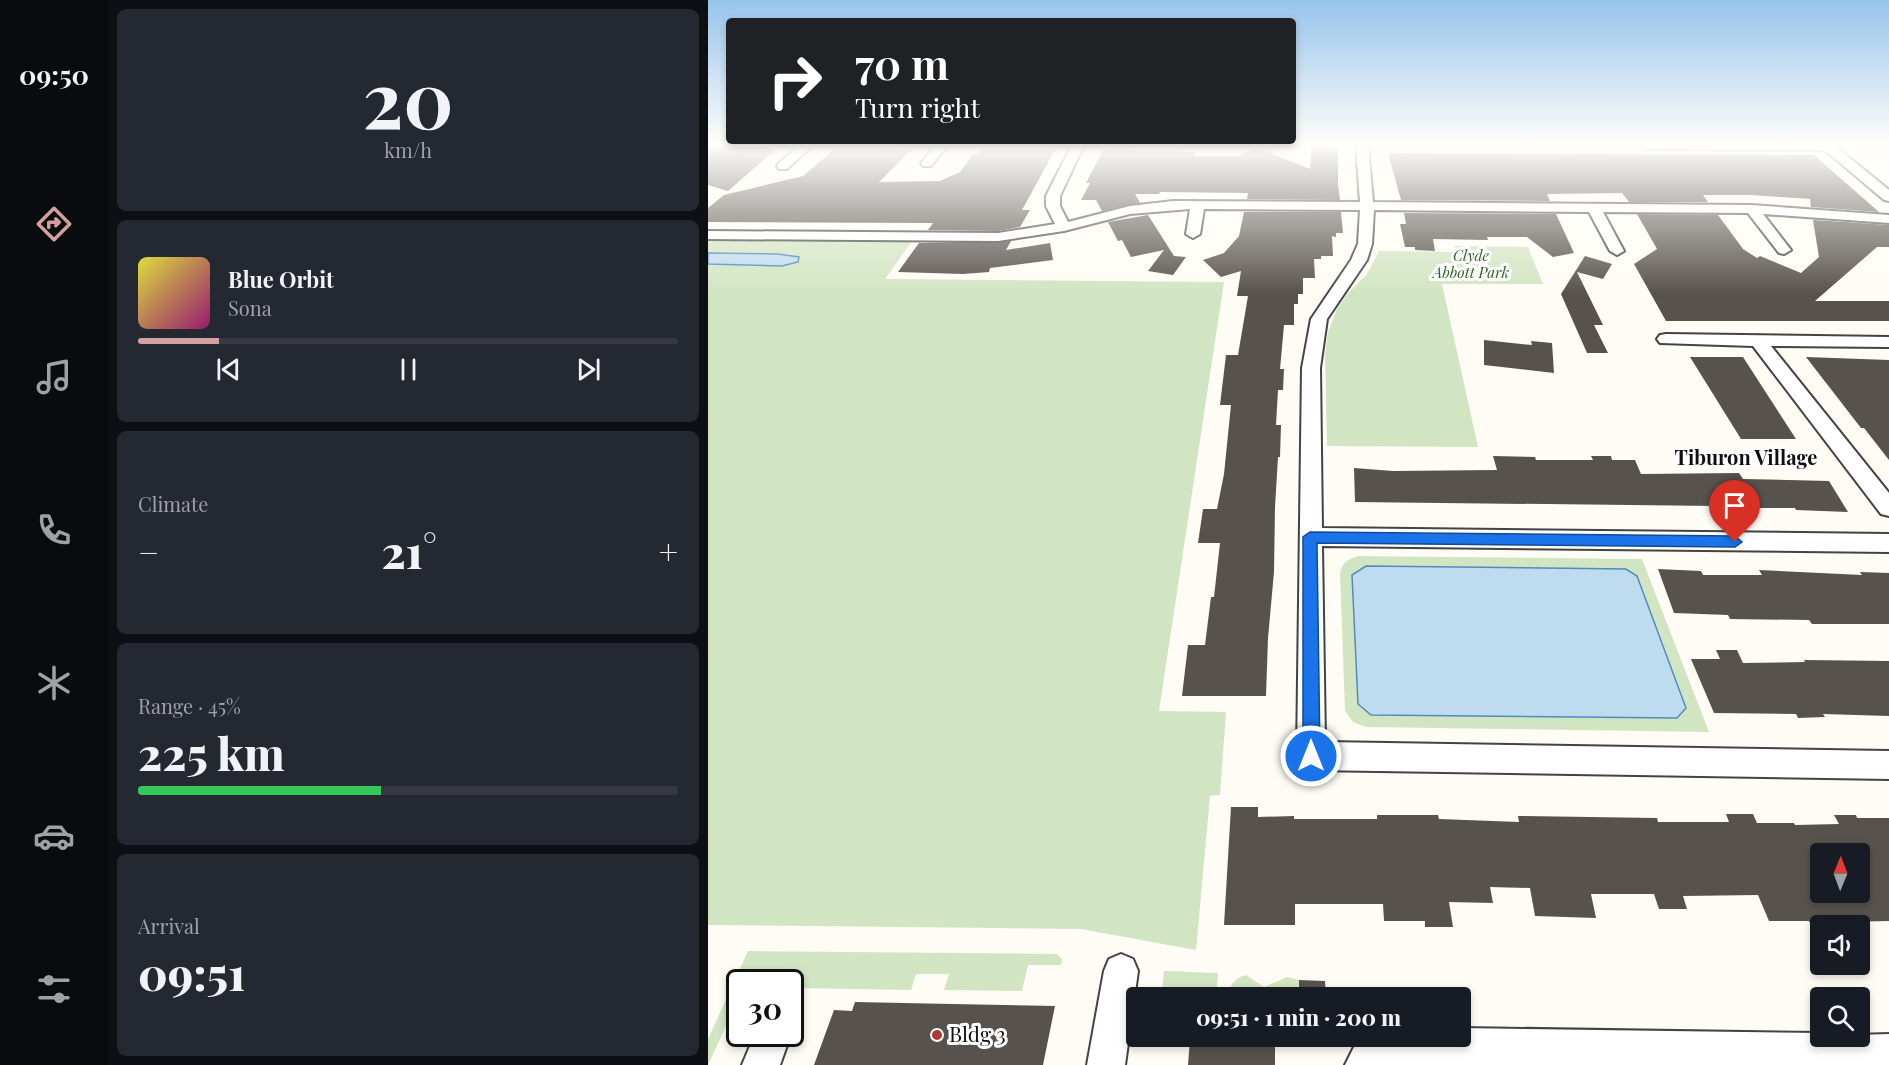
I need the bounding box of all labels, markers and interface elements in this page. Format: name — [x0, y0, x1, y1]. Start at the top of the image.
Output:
text: 70 m — [855, 35, 949, 91]
icon: right — [756, 42, 834, 120]
text: 20 — [362, 45, 454, 149]
text: 09:50 — [19, 56, 89, 92]
text: Turn right — [855, 89, 980, 125]
text: km/h — [384, 136, 432, 163]
icon: directions — [33, 203, 75, 245]
park label: Clyde Abbott Park — [1431, 245, 1509, 282]
text: Blue Orbit — [228, 264, 334, 294]
text: Sona — [228, 294, 272, 321]
icon: previous — [212, 353, 245, 386]
icon: pause — [392, 353, 425, 386]
icon: next — [572, 353, 605, 386]
icon: music — [33, 356, 75, 398]
district label: Tiburon Village — [1675, 443, 1817, 470]
pin — [1709, 480, 1760, 542]
icon: arrive — [1718, 489, 1751, 522]
text: Climate — [138, 490, 208, 517]
icon: phone — [33, 509, 75, 551]
text: 21° — [381, 520, 437, 580]
text: − — [138, 529, 159, 573]
text: + — [659, 529, 678, 573]
icon: climate — [33, 662, 75, 704]
text: Range · 45% — [138, 692, 241, 719]
text: 225 km — [138, 722, 285, 782]
position arrow — [1279, 724, 1343, 788]
icon: car — [33, 815, 75, 857]
north arrow — [1810, 843, 1870, 903]
map controls — [1810, 843, 1870, 1047]
text: Arrival — [138, 912, 200, 939]
button: sound — [1810, 915, 1870, 975]
text: 09:51 — [138, 942, 245, 1002]
icon: filters — [33, 968, 75, 1010]
speed limit sign: 30 — [726, 969, 804, 1047]
button: search — [1810, 987, 1870, 1047]
text: 09:51 · 1 min · 200 m — [1196, 1002, 1401, 1032]
place label: Bldg 3 — [949, 1019, 1006, 1047]
marker: Bldg 3 — [930, 1028, 944, 1042]

